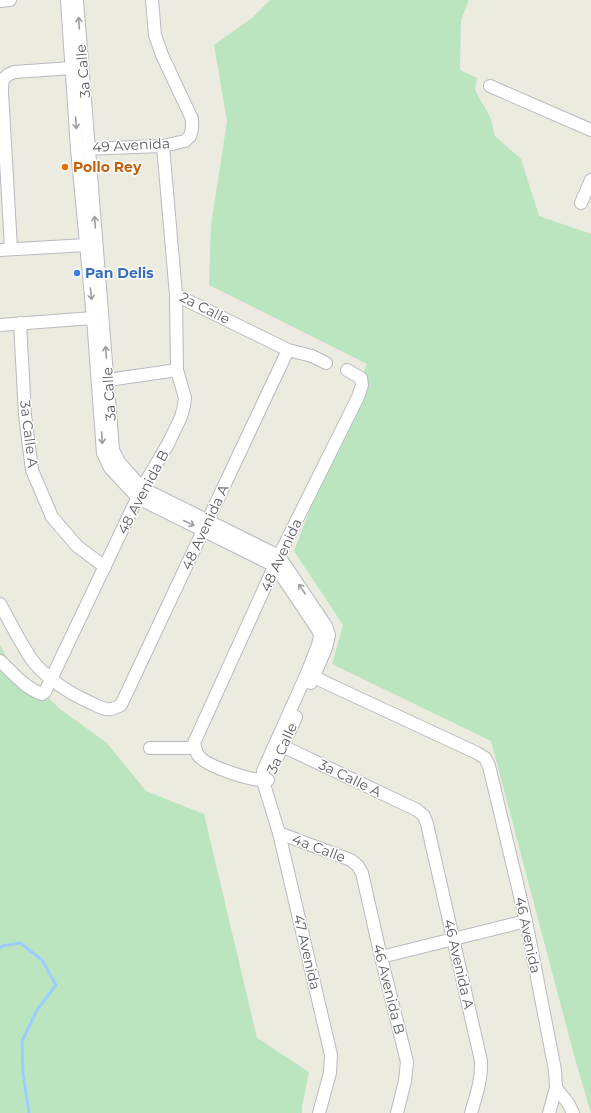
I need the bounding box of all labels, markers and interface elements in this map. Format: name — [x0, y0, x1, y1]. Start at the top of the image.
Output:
one-way arrow — [75, 17, 82, 30]
street label: 3a Calle — [72, 43, 94, 99]
one-way arrow — [72, 116, 79, 129]
street label: 49 Avenida — [92, 134, 170, 156]
place label: Pollo Rey — [73, 158, 142, 176]
marker: Pollo Rey — [60, 162, 70, 172]
one-way arrow — [92, 216, 99, 229]
place label: Pan Delis — [85, 264, 154, 282]
marker: Pan Delis — [72, 268, 82, 278]
one-way arrow — [87, 287, 95, 300]
street label: 2a Calle — [177, 288, 233, 328]
one-way arrow — [102, 346, 109, 359]
street label: 3a Calle — [98, 366, 120, 422]
street label: 3a Calle A — [16, 399, 42, 470]
one-way arrow — [98, 431, 105, 444]
street label: 48 Avenida B — [113, 447, 173, 537]
street label: 48 Avenida A — [177, 481, 233, 573]
street label: 48 Avenida — [256, 516, 306, 594]
one-way arrow — [183, 520, 195, 527]
one-way arrow — [298, 584, 306, 595]
street label: 3a Calle — [263, 720, 301, 776]
street label: 3a Calle A — [316, 755, 385, 801]
street label: 4a Calle — [290, 830, 348, 866]
street label: 46 Avenida — [511, 895, 545, 975]
street label: 47 Avenida — [290, 912, 324, 992]
street label: 46 Avenida A — [440, 917, 478, 1012]
street label: 46 Avenida B — [369, 942, 409, 1036]

